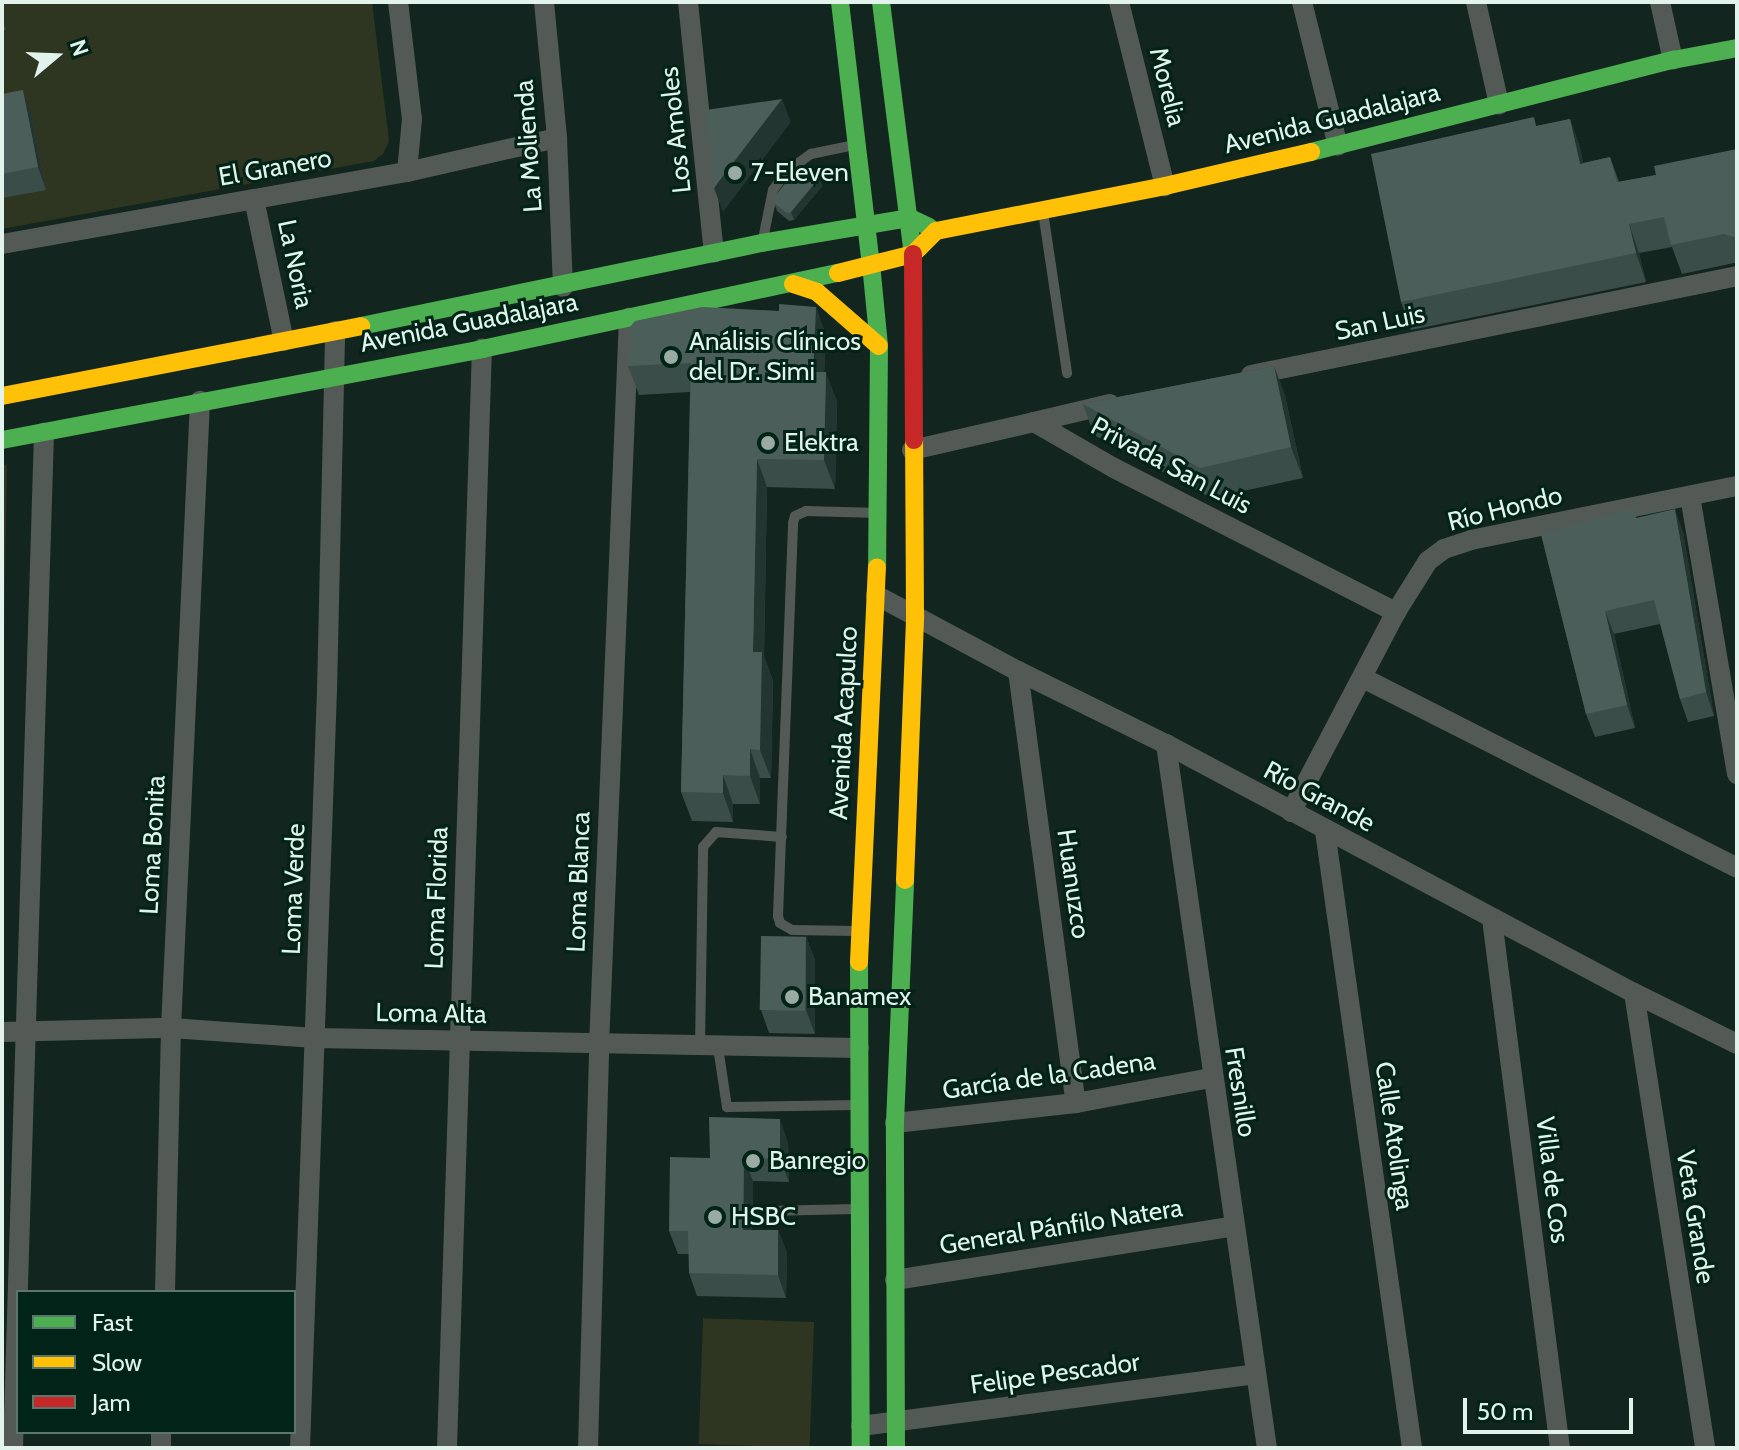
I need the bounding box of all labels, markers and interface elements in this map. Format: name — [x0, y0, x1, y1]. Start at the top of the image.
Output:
north arrow — [16, 16, 96, 96]
text: N — [64, 36, 94, 60]
street label: Morelia — [1142, 44, 1192, 130]
street label: Los Amoles — [654, 65, 698, 195]
street label: Avenida Guadalajara — [1221, 77, 1443, 161]
street label: La Molienda — [509, 79, 549, 213]
street label: El Granero — [216, 143, 334, 193]
place label: 7-Eleven — [751, 157, 849, 189]
marker: 7-Eleven — [726, 164, 744, 182]
street label: La Noria — [270, 217, 320, 311]
street label: Avenida Guadalajara — [357, 287, 581, 359]
street label: San Luis — [1332, 298, 1428, 348]
place label: Análisis Clínicos del Dr. Simi — [689, 326, 861, 388]
marker: Análisis Clínicos del Dr. Simi — [660, 346, 682, 368]
street label: Privada San Luis — [1086, 411, 1256, 521]
place label: Elektra — [784, 427, 859, 459]
marker: Elektra — [759, 434, 777, 452]
street label: Río Hondo — [1445, 480, 1565, 538]
street label: Avenida Acapulco — [823, 625, 865, 821]
street label: Río Grande — [1258, 755, 1380, 839]
street label: Loma Bonita — [134, 775, 172, 915]
street label: Loma Blanca — [561, 811, 597, 953]
street label: Loma Verde — [276, 823, 312, 955]
street label: Loma Florida — [419, 826, 455, 970]
street label: Huanuzco — [1050, 827, 1096, 941]
place label: Banamex — [808, 981, 911, 1013]
marker: Banamex — [783, 988, 801, 1006]
street label: Loma Alta — [375, 997, 487, 1031]
street label: Fresnillo — [1217, 1045, 1263, 1139]
street label: García de la Cadena — [940, 1046, 1158, 1106]
street label: Calle Atolinga — [1368, 1060, 1420, 1212]
street label: Villa de Cos — [1529, 1115, 1575, 1245]
place label: Banregio — [769, 1145, 866, 1177]
street label: Veta Grande — [1669, 1148, 1721, 1286]
marker: Banregio — [744, 1152, 762, 1170]
street label: General Pánfilo Natera — [937, 1192, 1185, 1262]
place label: HSBC — [731, 1201, 796, 1233]
marker: HSBC — [706, 1208, 724, 1226]
legend — [16, 1290, 296, 1434]
text: Fast — [92, 1308, 133, 1337]
street label: Felipe Pescador — [968, 1347, 1142, 1401]
text: Slow — [92, 1348, 142, 1377]
scale bar — [1467, 1382, 1637, 1432]
text: Jam — [92, 1388, 130, 1417]
text: 50 m — [1477, 1397, 1533, 1426]

